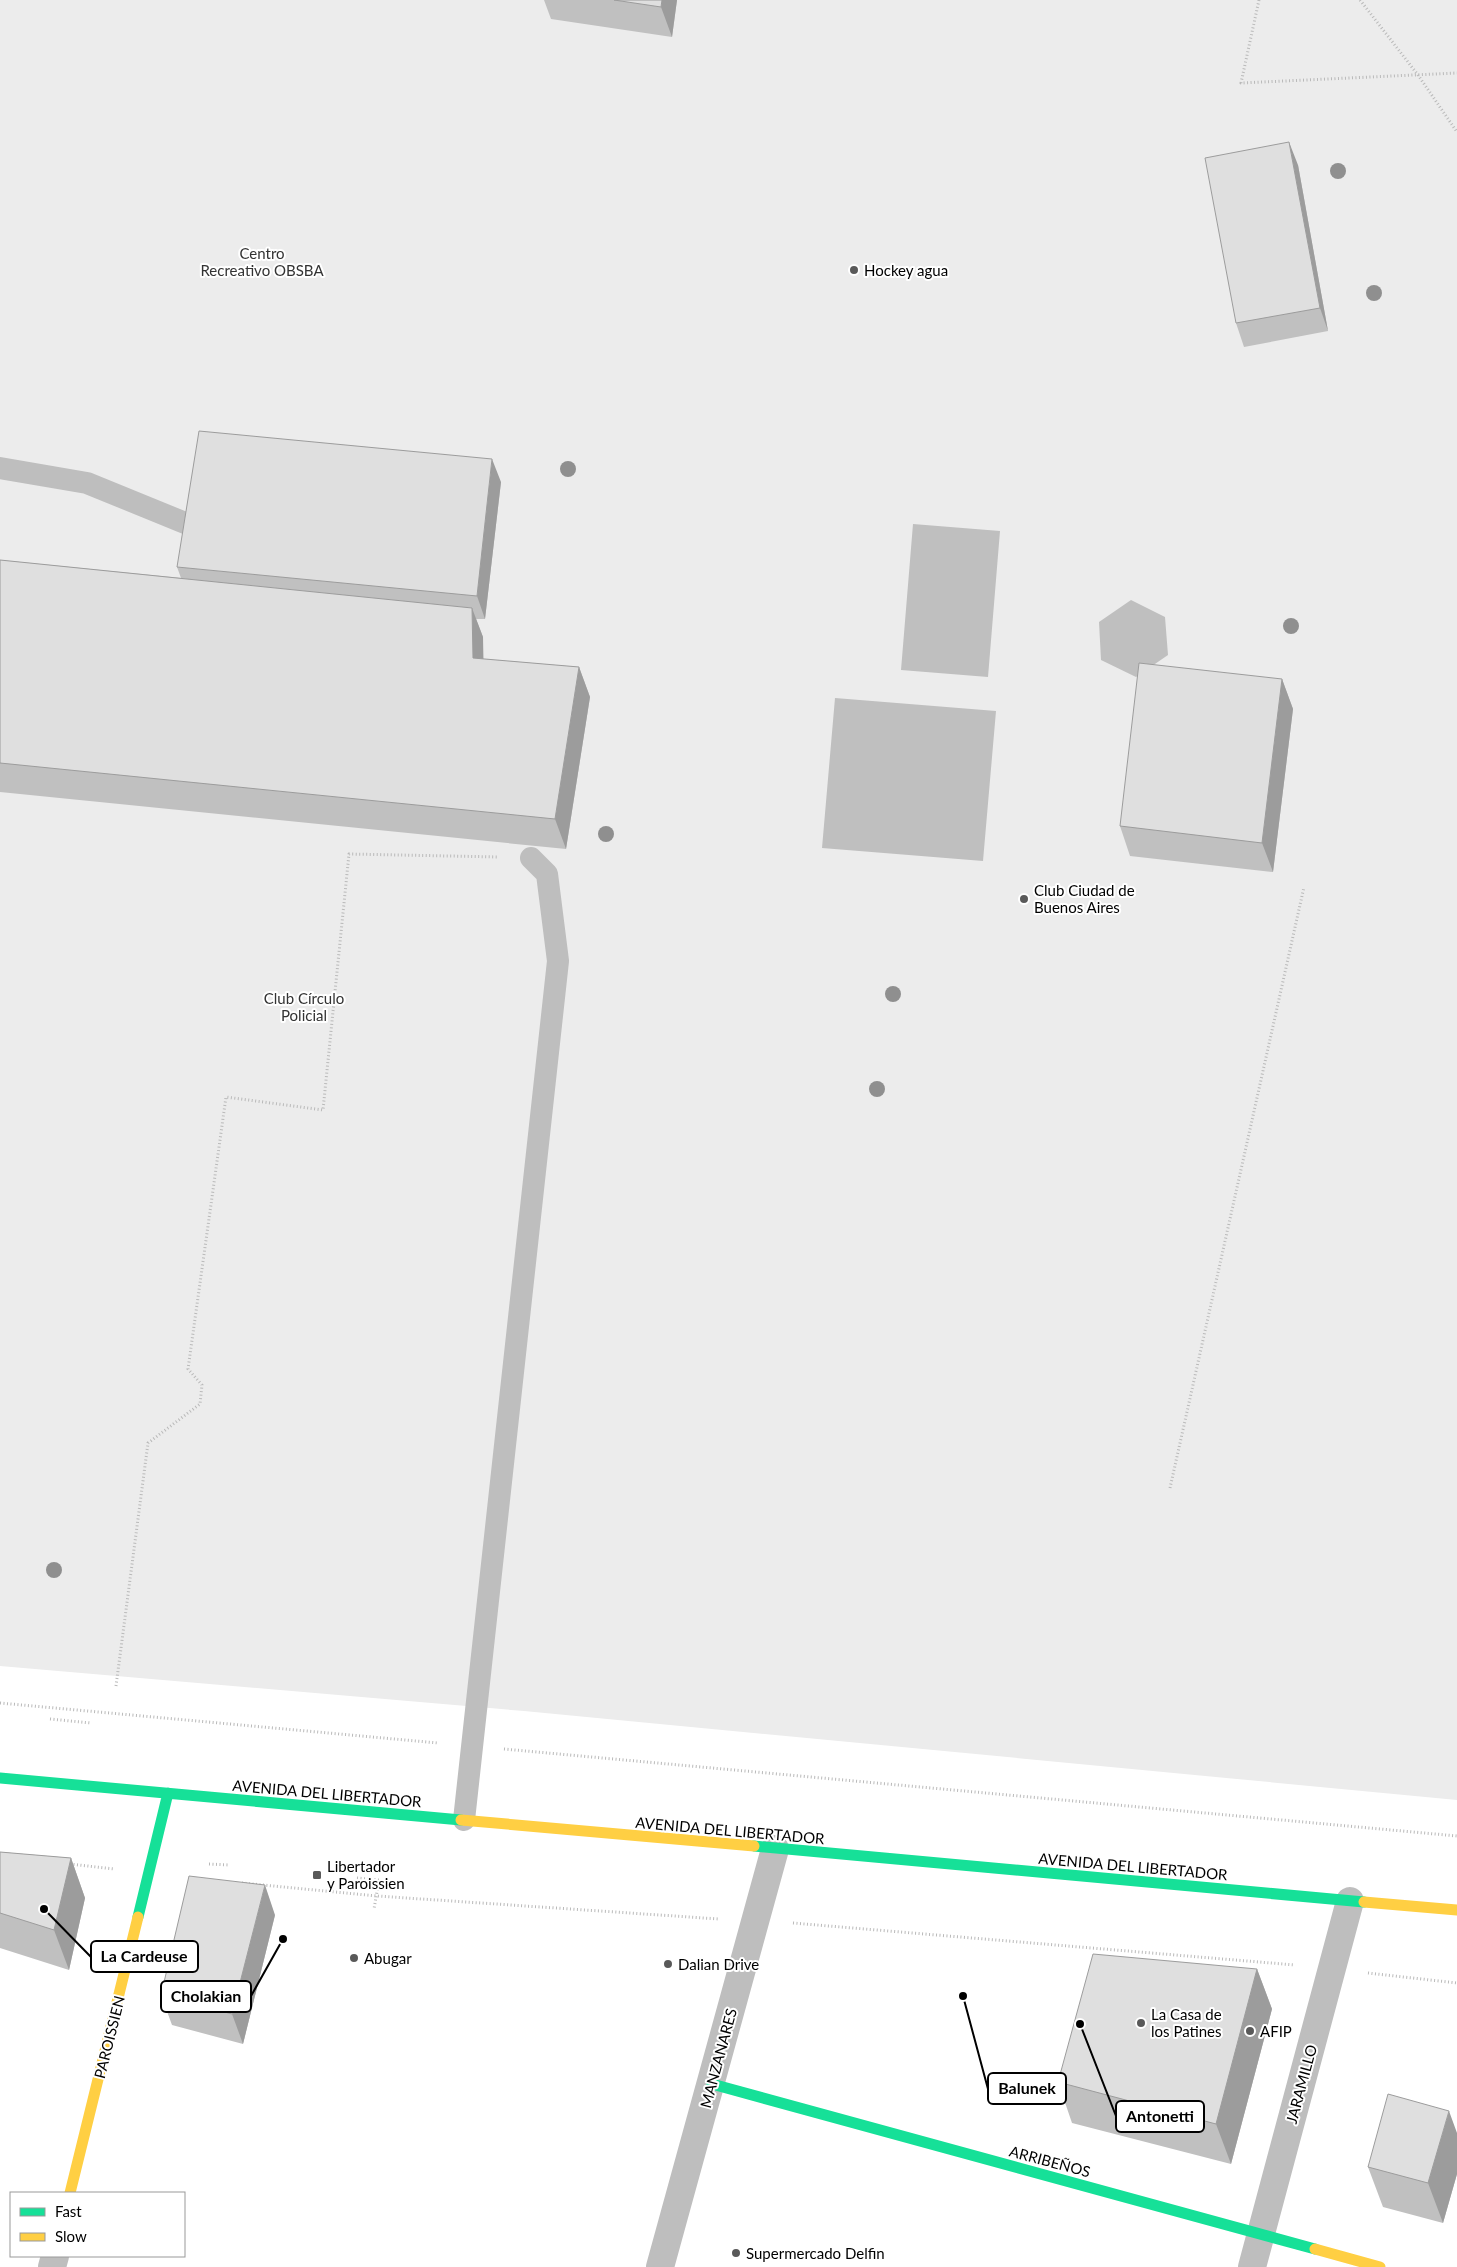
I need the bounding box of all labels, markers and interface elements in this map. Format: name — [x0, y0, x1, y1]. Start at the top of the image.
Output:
park label: Centro Recreativo OBSBA — [200, 244, 324, 279]
place label: Hockey agua — [864, 261, 948, 279]
marker: Hockey agua — [848, 264, 860, 276]
place label: Club Ciudad de Buenos Aires — [1034, 881, 1135, 916]
marker: Club Ciudad de Buenos Aires — [1018, 893, 1030, 905]
park label: Club Círculo Policial — [264, 989, 344, 1024]
street label: AVENIDA DEL LIBERTADOR — [232, 1776, 423, 1810]
street label: AVENIDA DEL LIBERTADOR — [635, 1813, 826, 1847]
street label: AVENIDA DEL LIBERTADOR — [1038, 1849, 1229, 1883]
place label: Libertador y Paroissien — [327, 1857, 405, 1892]
marker: Libertador y Paroissien — [311, 1869, 323, 1881]
callout: La Cardeuse — [91, 1941, 198, 1972]
text: La Cardeuse — [101, 1946, 188, 1965]
place label: Abugar — [364, 1949, 412, 1967]
marker: Abugar — [348, 1952, 360, 1964]
place label: Dalian Drive — [678, 1955, 759, 1973]
marker: Dalian Drive — [662, 1958, 674, 1970]
callout: Cholakian — [161, 1981, 251, 2012]
text: Cholakian — [171, 1986, 241, 2005]
street label: PAROISSIEN — [90, 1994, 128, 2080]
place label: La Casa de los Patines — [1151, 2005, 1222, 2040]
street label: MANZANARES — [696, 2006, 740, 2110]
marker: La Casa de los Patines — [1135, 2017, 1147, 2029]
place label: AFIP — [1260, 2022, 1292, 2040]
marker: AFIP — [1244, 2025, 1256, 2037]
street label: JARAMILLO — [1282, 2043, 1320, 2125]
callout: Balunek — [988, 2073, 1066, 2104]
text: Balunek — [998, 2078, 1056, 2097]
callout: Antonetti — [1116, 2101, 1204, 2132]
text: Antonetti — [1125, 2106, 1194, 2125]
street label: ARRIBEÑOS — [1008, 2142, 1092, 2180]
legend — [10, 2192, 185, 2257]
text: Fast — [55, 2202, 82, 2220]
text: Slow — [55, 2227, 87, 2245]
place label: Supermercado Delfin — [746, 2244, 885, 2262]
marker: Supermercado Delfin — [730, 2247, 742, 2259]

